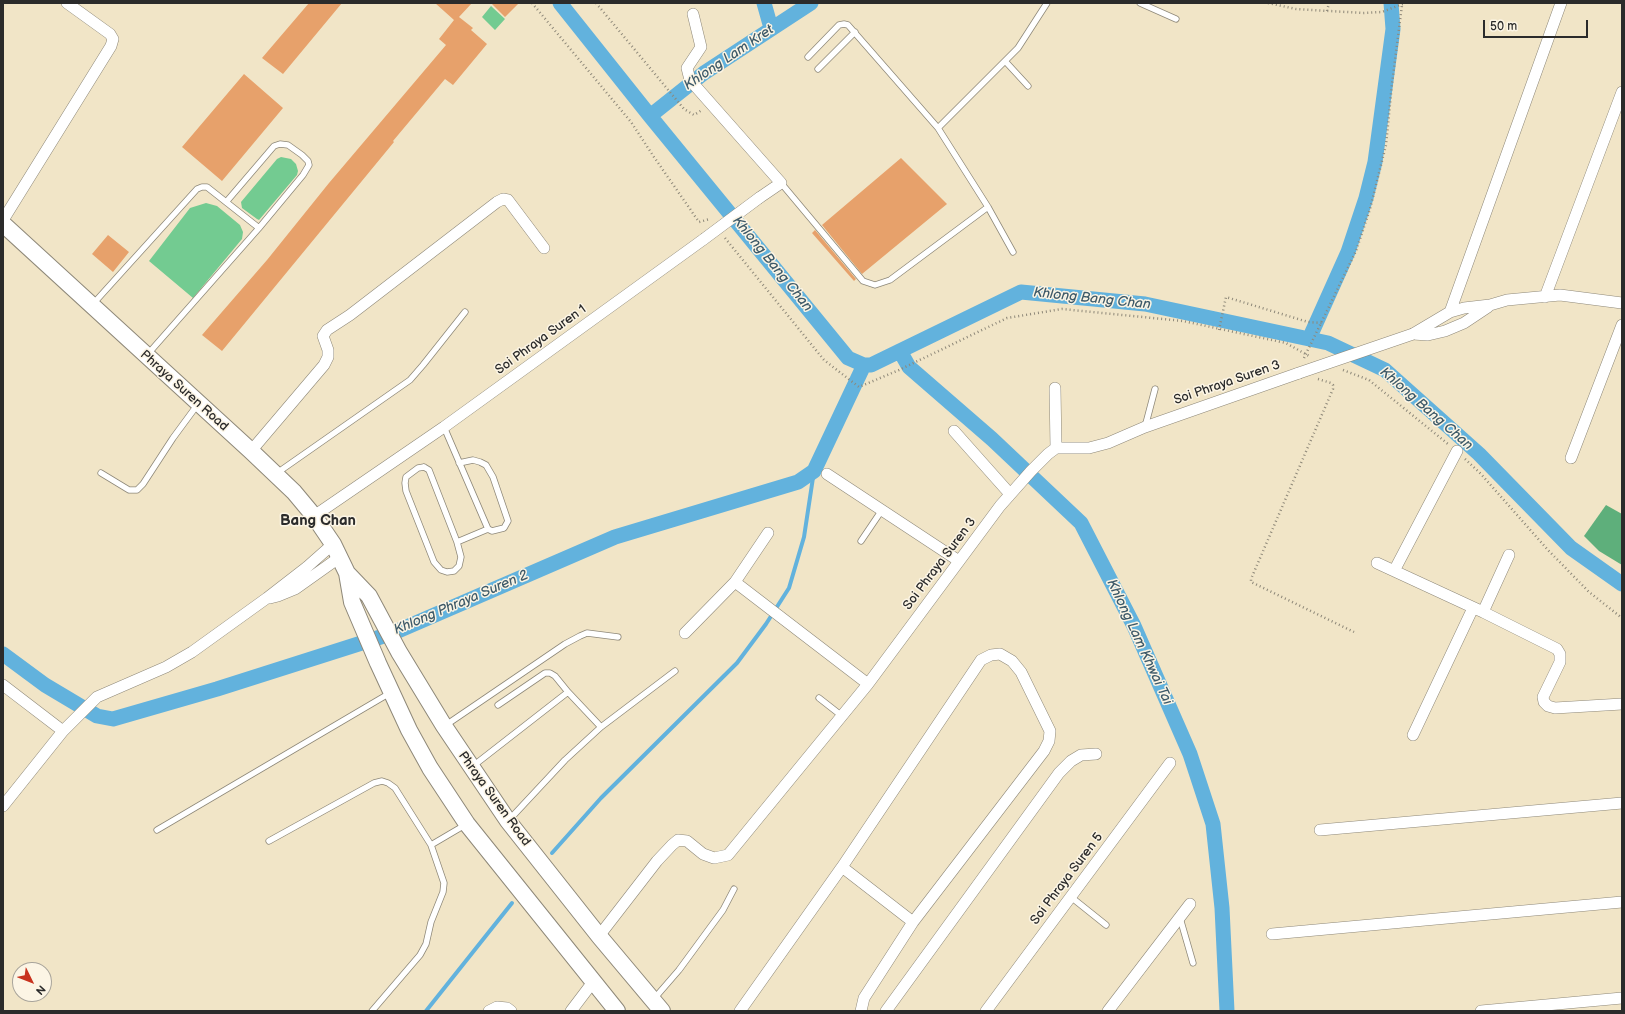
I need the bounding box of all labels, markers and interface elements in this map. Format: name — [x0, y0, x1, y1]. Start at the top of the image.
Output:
scale bar — [1485, 12, 1590, 38]
text: 50 m — [1490, 19, 1517, 34]
water label: Khlong Lam Kret — [681, 22, 777, 94]
water label: Khlong Bang Chan — [728, 213, 816, 315]
water label: Khlong Bang Chan — [1033, 284, 1151, 314]
street label: Soi Phraya Suren 1 — [493, 302, 589, 378]
street label: Phraya Suren Road — [137, 347, 231, 435]
street label: Soi Phraya Suren 3 — [1172, 357, 1282, 409]
water label: Khlong Bang Chan — [1376, 364, 1476, 454]
district label: Bang Chan — [280, 512, 356, 530]
street label: Soi Phraya Suren 3 — [900, 515, 980, 613]
water label: Khlong Phraya Suren 2 — [391, 567, 531, 639]
water label: Khlong Lam Khwai Tai — [1103, 577, 1175, 707]
street label: Phraya Suren Road — [454, 749, 534, 849]
street label: Soi Phraya Suren 5 — [1027, 830, 1107, 928]
north arrow — [12, 962, 52, 1002]
text: N — [33, 982, 48, 997]

